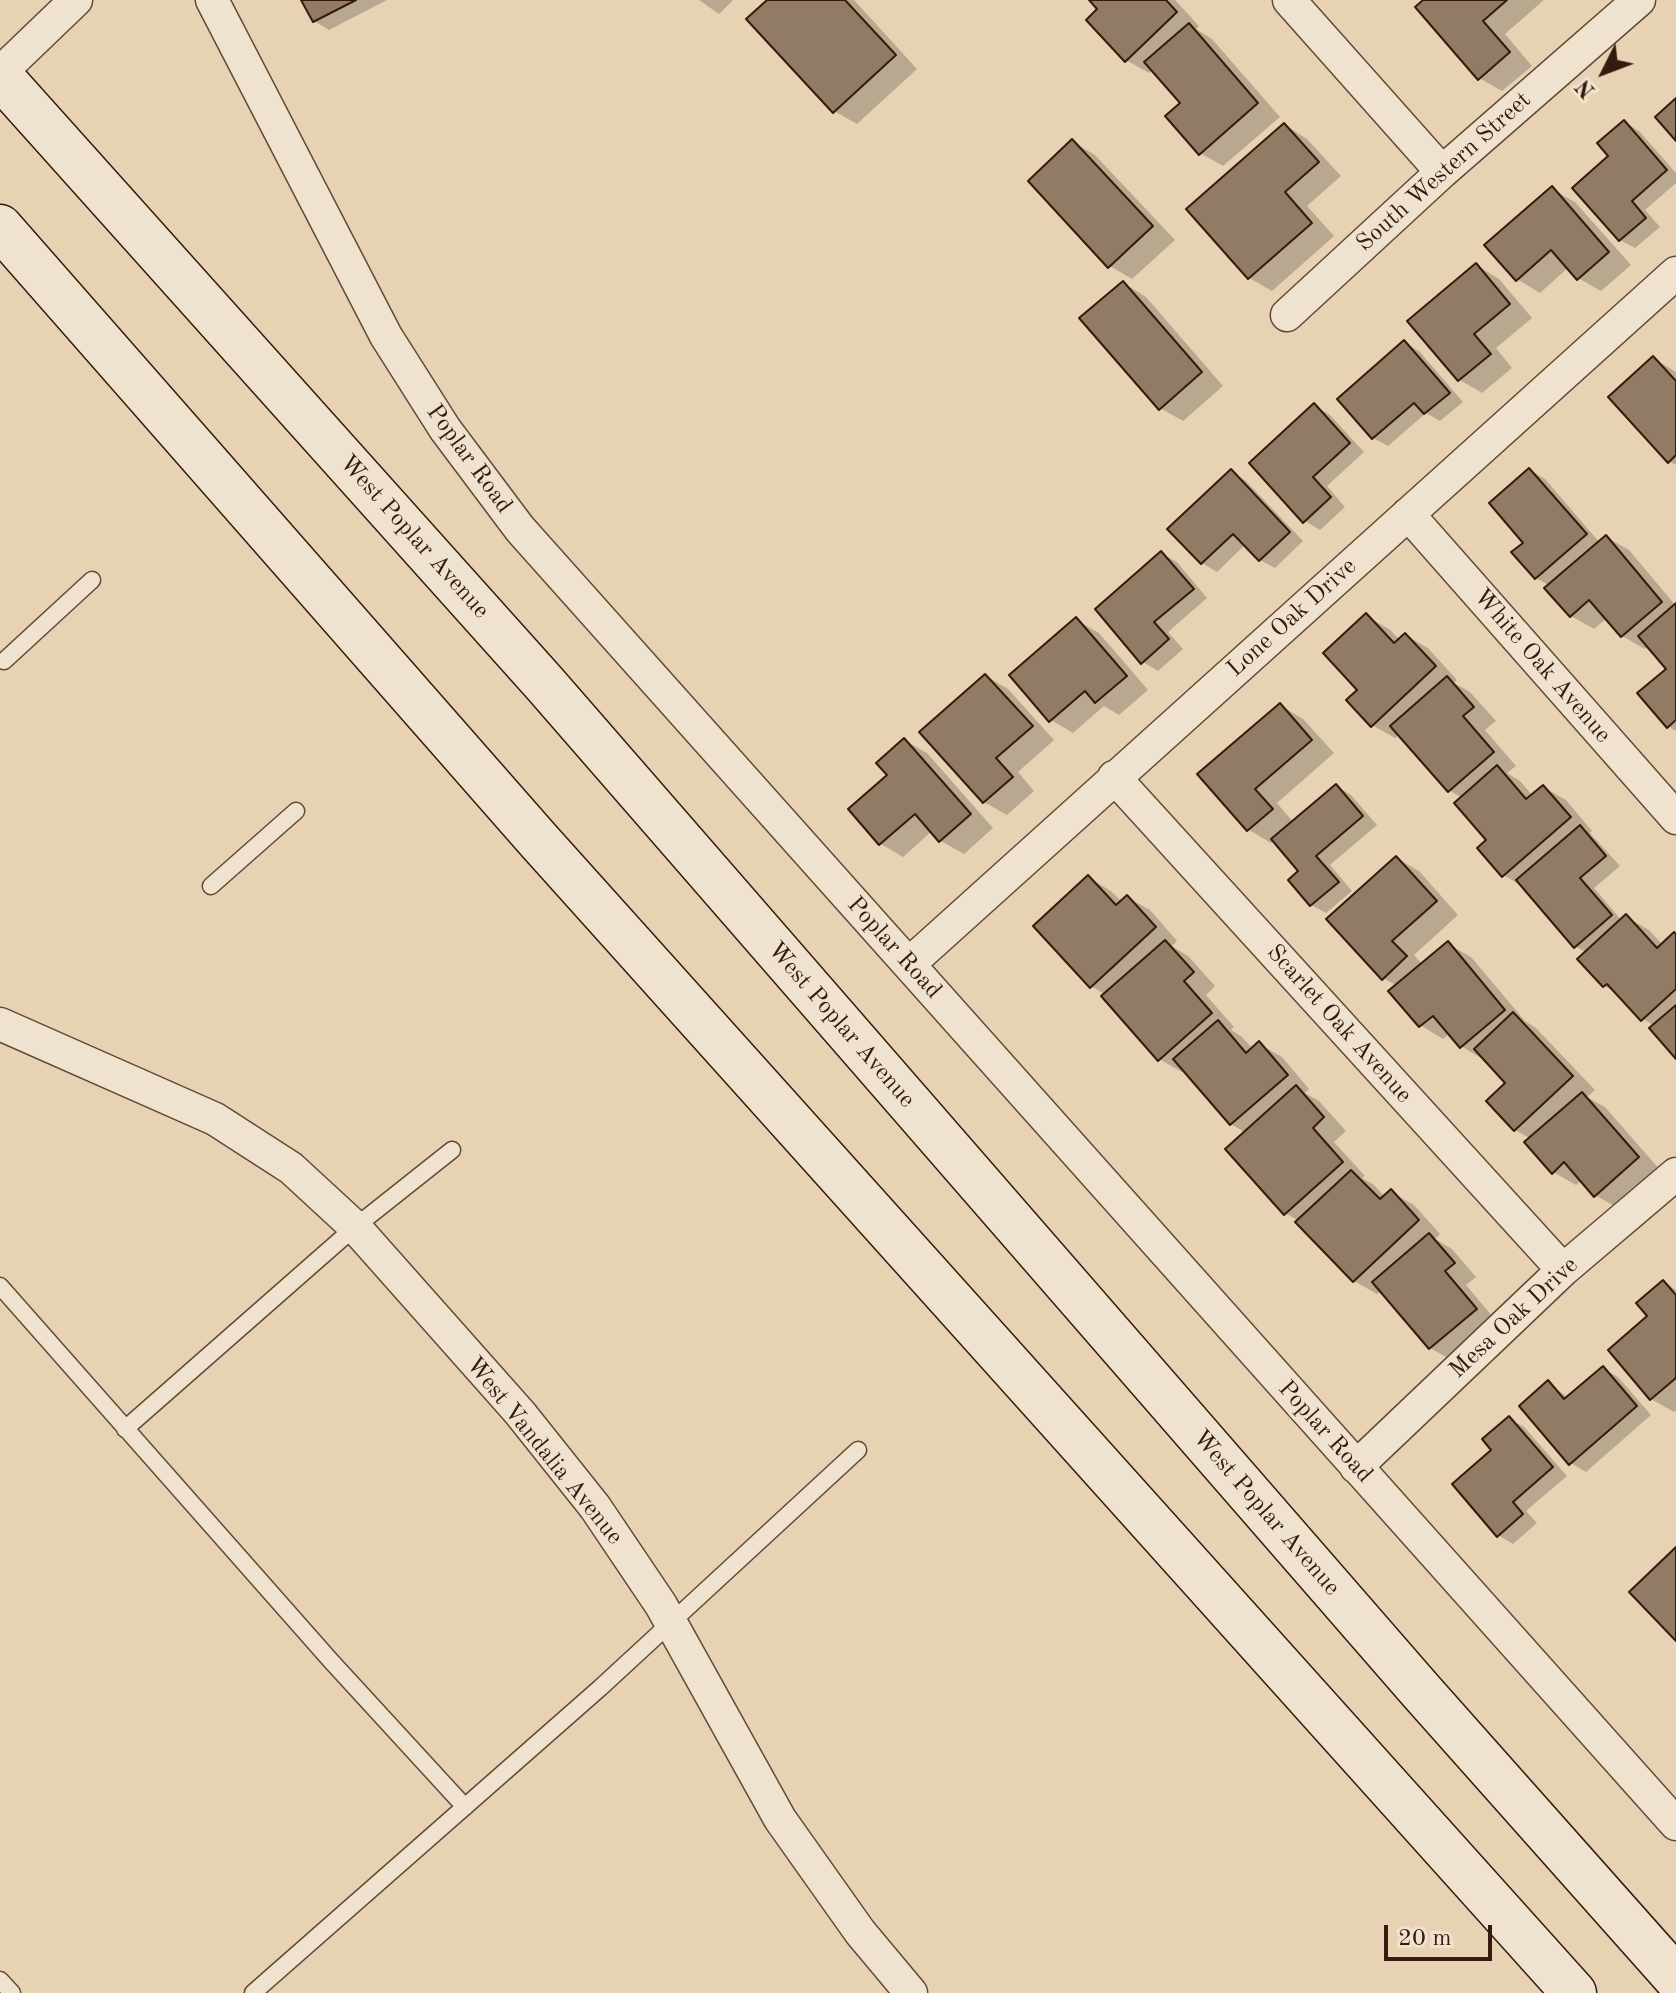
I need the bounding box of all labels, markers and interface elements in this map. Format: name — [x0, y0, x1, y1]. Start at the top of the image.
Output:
north arrow — [1564, 32, 1644, 112]
text: N — [1572, 74, 1600, 102]
street label: South Western Street — [1351, 86, 1537, 258]
street label: Poplar Road — [420, 399, 518, 519]
street label: West Poplar Avenue — [333, 449, 495, 625]
street label: Lone Oak Drive — [1221, 552, 1363, 684]
street label: White Oak Avenue — [1467, 583, 1617, 749]
street label: Poplar Road — [841, 891, 947, 1005]
street label: West Poplar Avenue — [761, 936, 921, 1114]
street label: Scarlet Oak Avenue — [1260, 939, 1418, 1109]
street label: Mesa Oak Drive — [1444, 1251, 1584, 1385]
street label: West Vandalia Avenue — [459, 1351, 629, 1551]
street label: Poplar Road — [1272, 1375, 1378, 1489]
street label: West Poplar Avenue — [1186, 1424, 1346, 1602]
scale bar — [1388, 1909, 1496, 1959]
text: 20 m — [1398, 1927, 1452, 1951]

